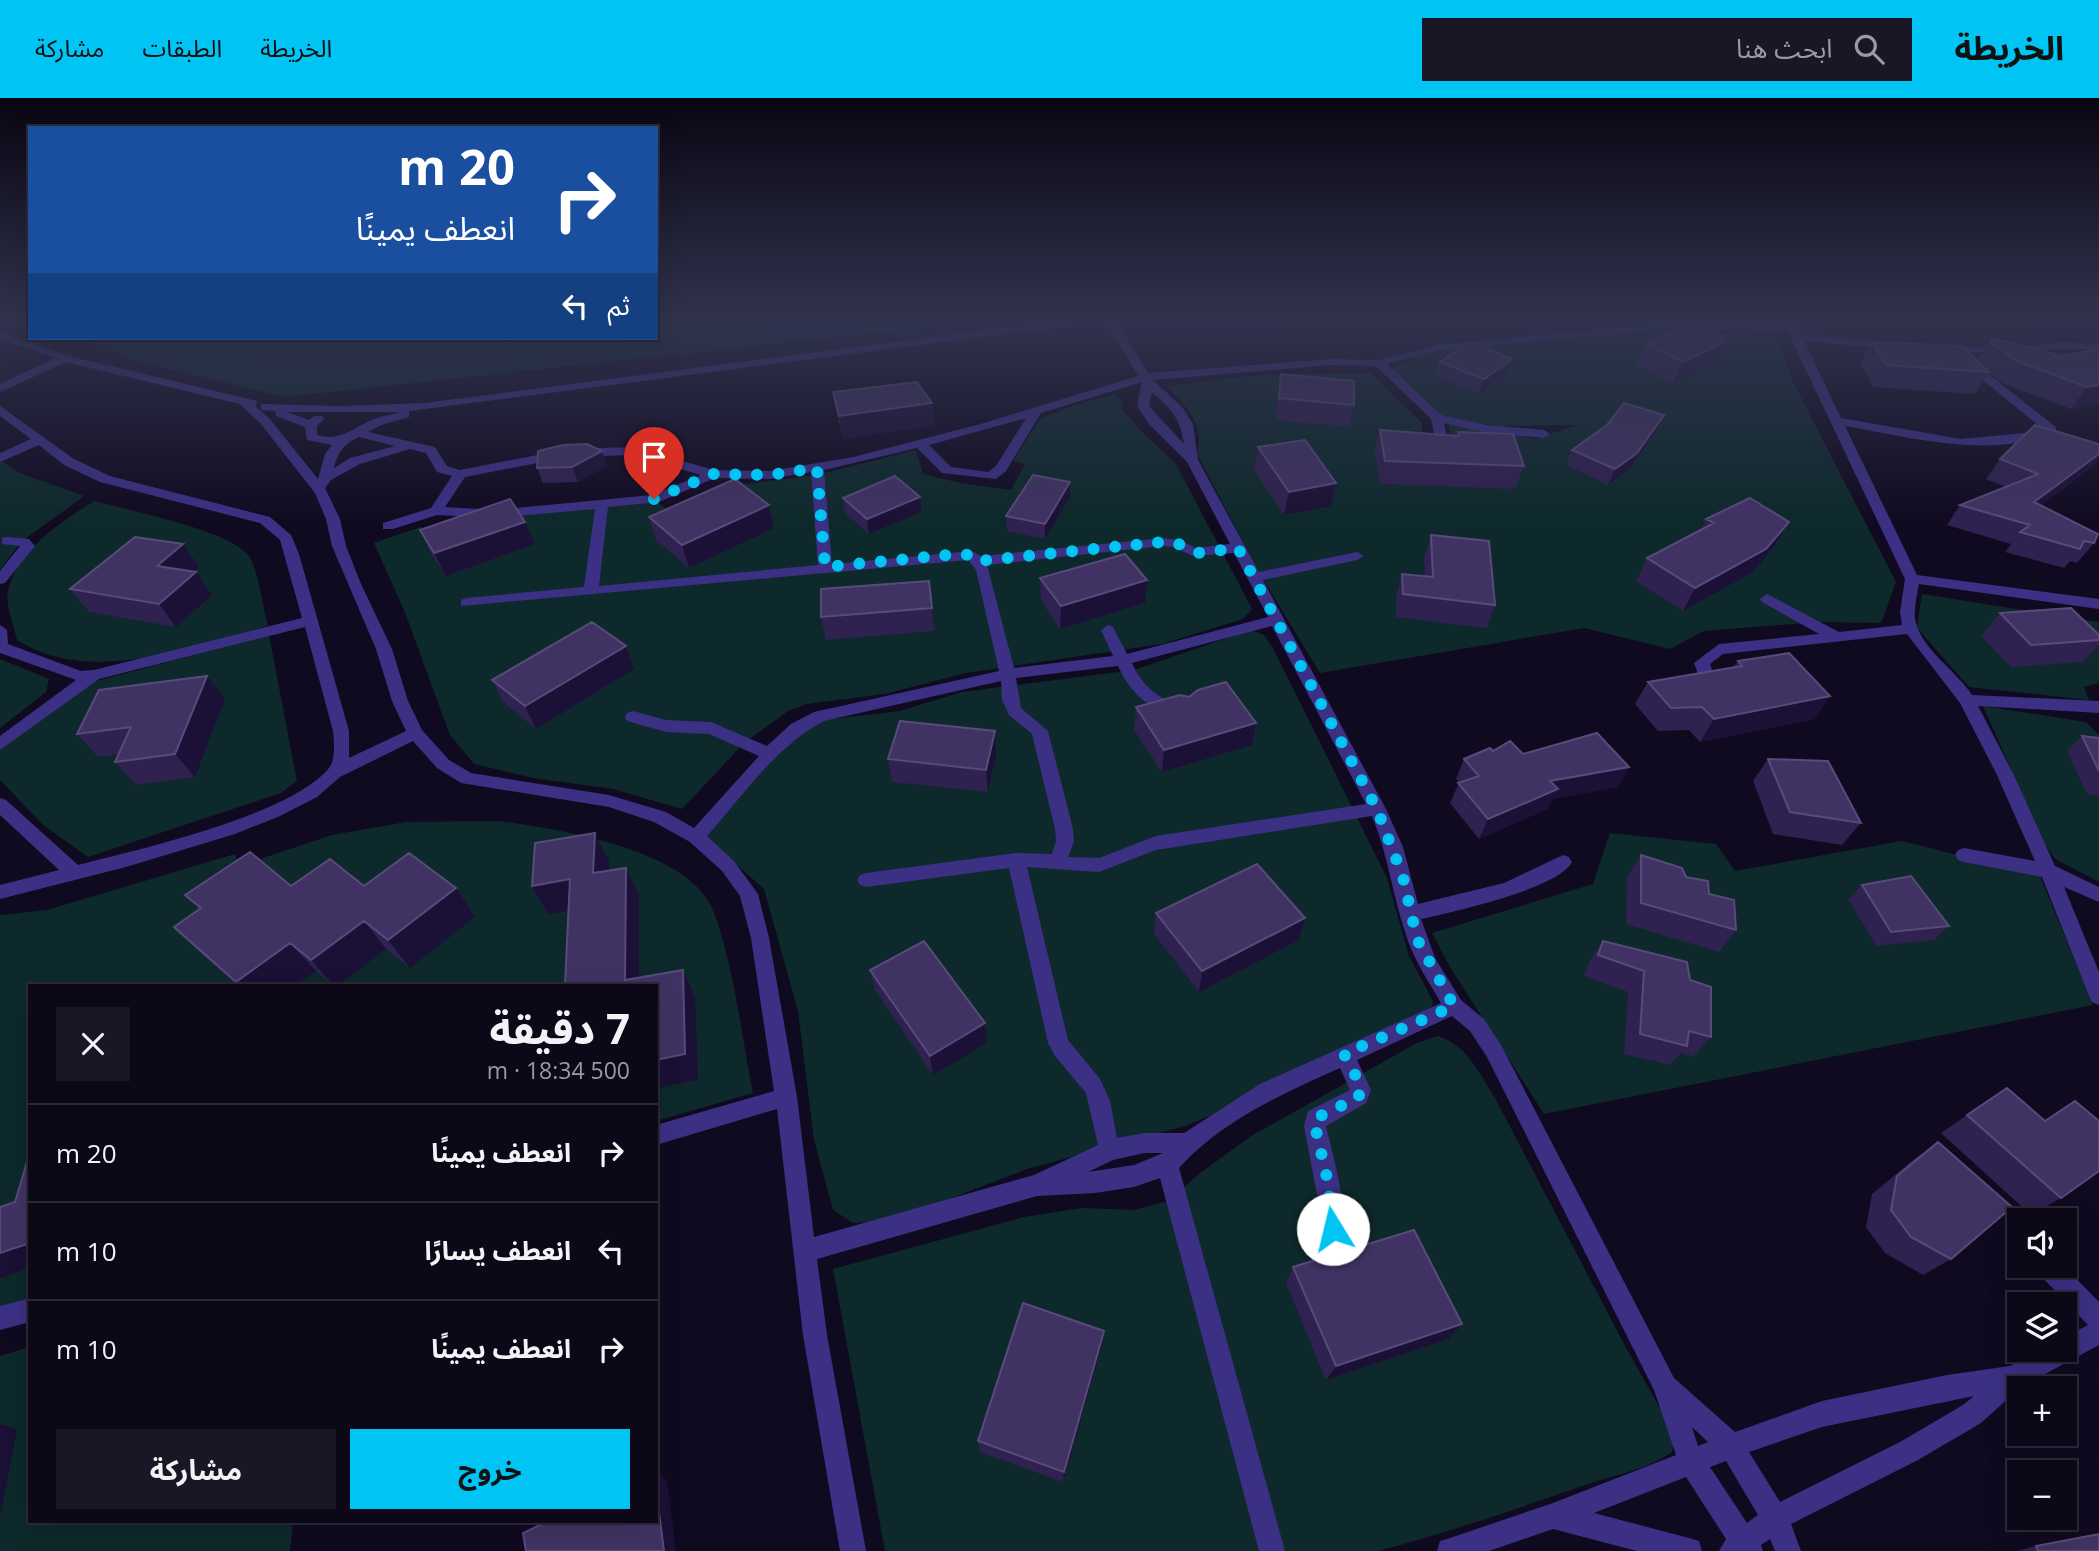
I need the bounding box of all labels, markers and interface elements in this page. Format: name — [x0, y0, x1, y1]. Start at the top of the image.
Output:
search box — [1422, 18, 1912, 81]
text: الخريطة — [1954, 25, 2064, 70]
text: ابحث هنا — [1736, 30, 1832, 66]
icon: search — [1850, 30, 1888, 68]
text: مشاركة — [35, 31, 104, 64]
text: الطبقات — [142, 31, 222, 64]
text: الخريطة — [260, 31, 332, 64]
text: 20 m — [398, 133, 515, 199]
icon: right — [539, 154, 630, 245]
text: انعطف يمينًا — [356, 206, 515, 249]
icon: left — [556, 287, 594, 325]
text: ثم — [608, 287, 630, 323]
pin — [624, 427, 684, 499]
icon: arrive — [635, 438, 673, 476]
text: 7 دقيقة — [489, 999, 630, 1056]
button: close — [56, 1007, 130, 1081]
text: 500 m · 18:34 — [487, 1054, 630, 1086]
text: انعطف يمينًا — [431, 1134, 571, 1170]
icon: right — [592, 1134, 630, 1172]
text: 20 m — [56, 1135, 117, 1171]
position arrow — [1296, 1192, 1370, 1266]
map controls — [2007, 1208, 2077, 1530]
button: sound — [2007, 1208, 2077, 1278]
text: انعطف يسارًا — [425, 1232, 571, 1268]
icon: left — [592, 1232, 630, 1270]
text: 10 m — [56, 1233, 117, 1269]
button: layers — [2007, 1292, 2077, 1362]
text: انعطف يمينًا — [431, 1330, 571, 1366]
icon: right — [592, 1330, 630, 1368]
text: 10 m — [56, 1331, 117, 1367]
button: + — [2007, 1376, 2077, 1446]
button: مشاركة — [56, 1429, 336, 1509]
button: خروج — [350, 1429, 630, 1509]
button: − — [2007, 1460, 2077, 1530]

